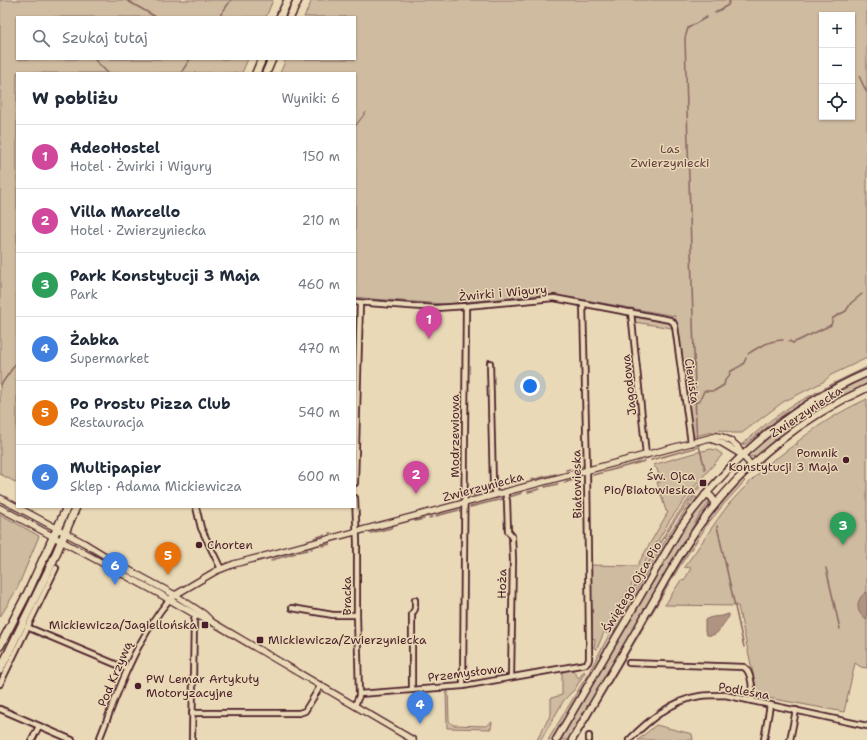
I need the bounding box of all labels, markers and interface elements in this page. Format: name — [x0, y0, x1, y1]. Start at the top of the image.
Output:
map controls — [819, 12, 855, 120]
button: + — [819, 12, 855, 48]
search box — [16, 16, 356, 60]
icon: search — [30, 27, 52, 49]
text: Szukaj tutaj — [62, 28, 148, 48]
button: − — [819, 48, 855, 84]
button: locate — [819, 84, 855, 120]
text: W pobliżu — [32, 87, 118, 109]
text: Wyniki: 6 — [281, 90, 340, 107]
text: AdeoHostel — [70, 138, 160, 158]
park label: Las Zwierzyniecki — [630, 141, 710, 171]
text: 1 — [42, 148, 48, 165]
text: 150 m — [302, 148, 340, 165]
text: Hotel · Żwirki i Wigury — [70, 158, 212, 175]
text: Villa Marcello — [70, 202, 180, 222]
text: 2 — [40, 212, 50, 229]
text: 210 m — [302, 212, 340, 229]
text: Hotel · Zwierzyniecka — [70, 222, 206, 239]
text: Park Konstytucji 3 Maja — [70, 266, 260, 286]
text: 3 — [40, 276, 50, 293]
text: 460 m — [298, 276, 340, 293]
street label: Żwirki i Wigury — [458, 281, 548, 305]
text: Park — [70, 286, 98, 303]
pin: 1 — [416, 306, 442, 339]
text: Żabka — [70, 330, 119, 350]
text: 4 — [40, 340, 50, 357]
text: 470 m — [298, 340, 340, 357]
text: Supermarket — [70, 350, 149, 367]
street label: Jagodowa — [618, 353, 640, 416]
street label: Cienista — [681, 357, 703, 405]
your location — [520, 376, 540, 396]
street label: Zwierzyniecka — [767, 382, 846, 441]
text: Po Prostu Pizza Club — [70, 394, 231, 414]
street label: Modrzewiowa — [447, 394, 463, 478]
text: 5 — [41, 404, 49, 421]
text: 540 m — [299, 404, 340, 421]
text: Restauracja — [70, 414, 144, 431]
place label: Pomnik Konstytucji 3 Maja — [728, 445, 839, 475]
street label: Białowieska — [568, 449, 586, 519]
marker: Pomnik Konstytucji 3 Maja — [841, 455, 851, 465]
text: Multipapier — [70, 458, 161, 478]
pin: 2 — [403, 461, 429, 494]
text: 6 — [40, 468, 50, 485]
text: 600 m — [297, 468, 340, 485]
street label: Zwierzyniecka — [441, 468, 526, 505]
place label: Św. Ojca Pio/Białowieska — [604, 468, 696, 498]
text: Sklep · Adama Mickiewicza — [70, 478, 242, 495]
marker: Św. Ojca Pio/Białowieska — [698, 478, 708, 488]
pin: 3 — [830, 512, 856, 545]
place label: Chorten — [207, 537, 253, 553]
street label: Świętego Ojca Pio — [599, 539, 665, 635]
marker: Chorten — [194, 540, 204, 550]
pin: 5 — [155, 542, 181, 575]
pin: 6 — [102, 552, 128, 585]
street label: Hoża — [494, 568, 510, 599]
street label: Bracka — [339, 576, 355, 616]
place label: Mickiewicza/Jagiellońska — [49, 617, 198, 633]
marker: Mickiewicza/Jagiellońska — [200, 620, 210, 630]
place label: Mickiewicza/Zwierzyniecka — [268, 632, 427, 648]
marker: Mickiewicza/Zwierzyniecka — [255, 635, 265, 645]
street label: Pod Krzywą — [94, 638, 136, 709]
street label: Przemysłowa — [427, 660, 506, 686]
place label: PW Lemar Artykuły Motoryzacyjne — [146, 671, 259, 701]
street label: Podleśna — [717, 679, 772, 703]
marker: PW Lemar Artykuły Motoryzacyjne — [133, 681, 143, 691]
pin: 4 — [407, 691, 433, 724]

